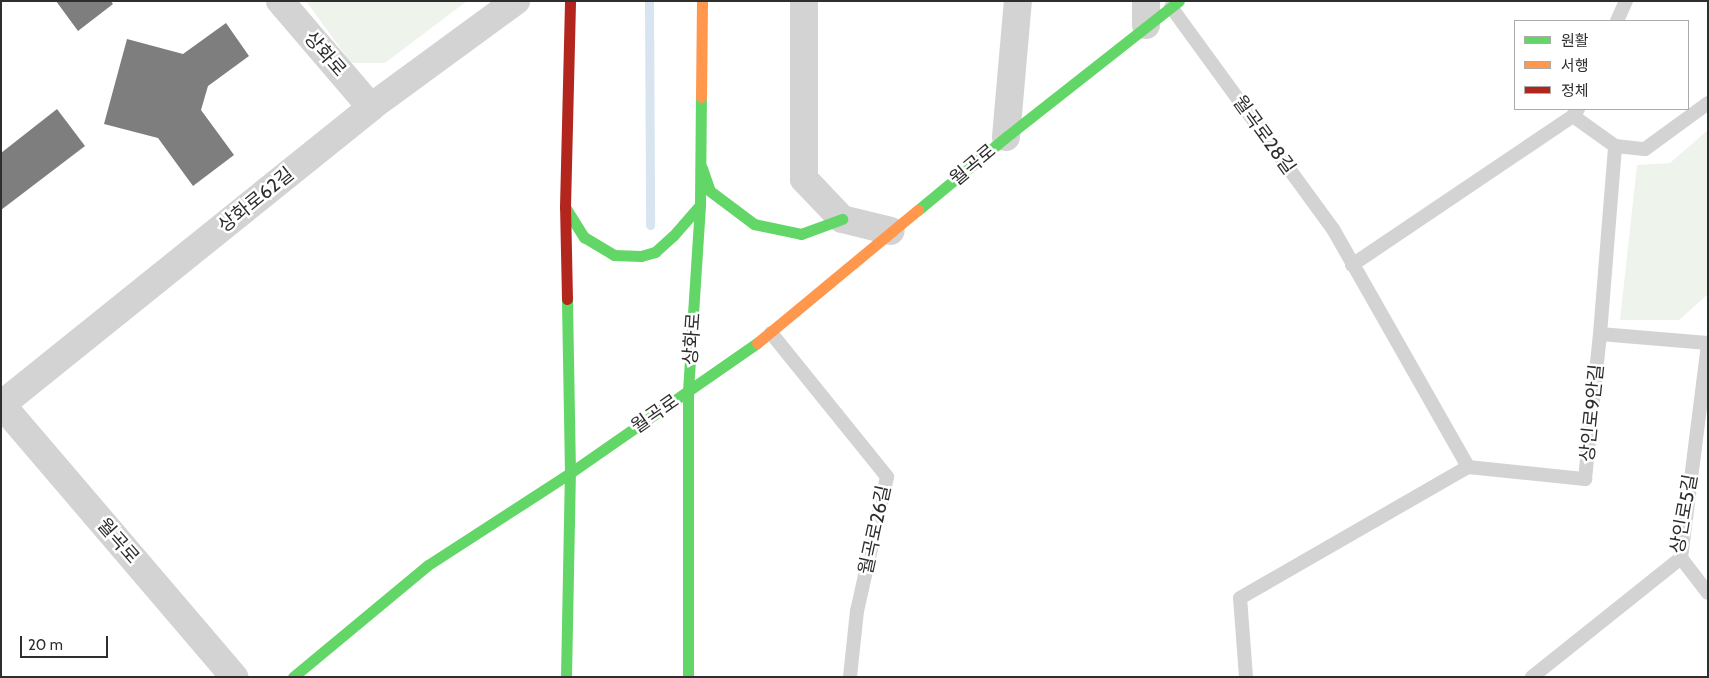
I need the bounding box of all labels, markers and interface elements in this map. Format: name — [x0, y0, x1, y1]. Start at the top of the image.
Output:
legend — [1514, 20, 1689, 110]
street label: 상화로 — [299, 27, 351, 81]
text: 원활 — [1561, 32, 1589, 50]
text: 서행 — [1561, 57, 1589, 75]
text: 정체 — [1561, 82, 1589, 100]
street label: 월곡로28길 — [1228, 91, 1300, 179]
street label: 월곡로 — [946, 139, 1000, 191]
street label: 상화로62길 — [214, 163, 298, 237]
street label: 상화로 — [679, 312, 705, 366]
street label: 상인로9안길 — [1576, 363, 1608, 463]
street label: 월곡로 — [627, 390, 683, 438]
street label: 상인로5길 — [1666, 473, 1702, 555]
street label: 월곡로26길 — [854, 483, 896, 577]
street label: 월곡로 — [92, 514, 144, 568]
scale bar — [22, 626, 110, 658]
text: 20 m — [28, 636, 63, 654]

